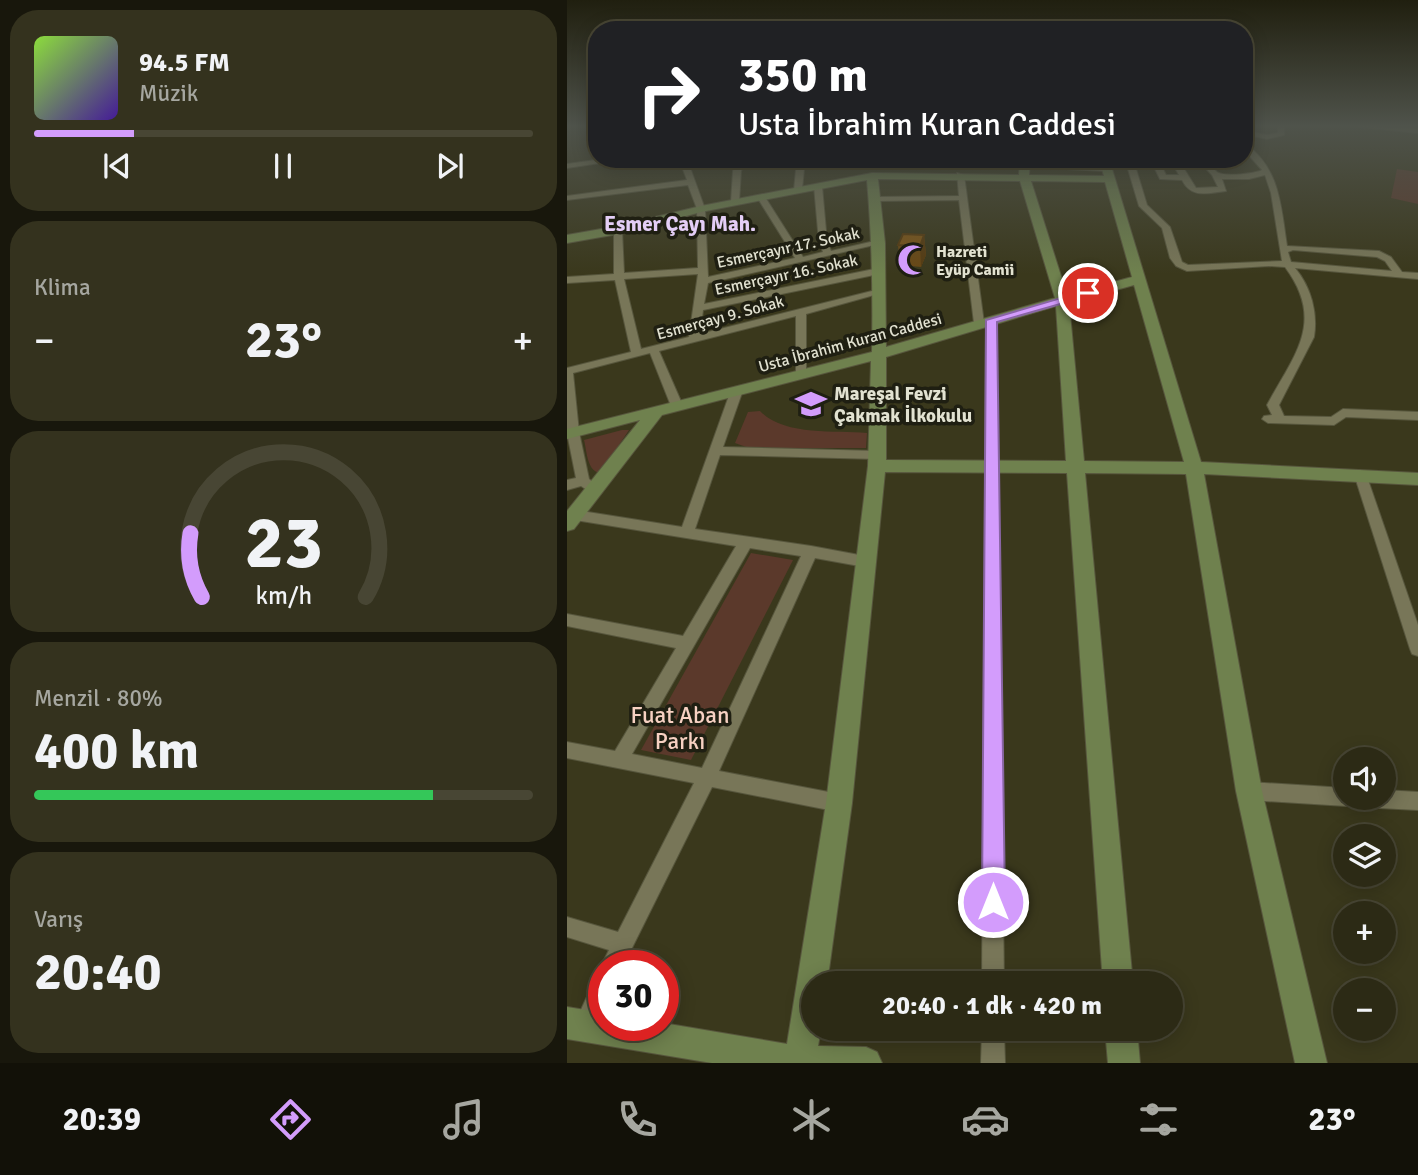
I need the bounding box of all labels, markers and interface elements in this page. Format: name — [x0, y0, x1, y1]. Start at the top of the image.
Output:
text: 350 m — [738, 45, 868, 105]
text: 94.5 FM — [139, 47, 230, 79]
icon: right — [623, 49, 714, 140]
text: Müzik — [139, 79, 198, 108]
text: Usta İbrahim Kuran Caddesi — [738, 105, 1116, 144]
icon: previous — [98, 147, 136, 185]
icon: pause — [264, 147, 302, 185]
icon: next — [431, 147, 469, 185]
district label: Esmer Çayı Mah. — [604, 211, 756, 237]
street label: Esmerçayır 17. Sokak — [715, 223, 862, 273]
place label: Hazreti Eyüp Camii — [936, 242, 1014, 280]
mosque icon: Hazreti Eyüp Camii — [896, 243, 930, 277]
street label: Esmerçayır 16. Sokak — [713, 250, 860, 300]
pin — [1058, 263, 1118, 323]
text: Klima — [34, 273, 91, 302]
icon: arrive — [1069, 274, 1107, 312]
street label: Esmerçayı 9. Sokak — [654, 291, 786, 345]
text: 23° — [245, 308, 322, 372]
street label: Usta İbrahim Kuran Caddesi — [756, 309, 944, 377]
text: − — [34, 317, 55, 364]
text: + — [512, 317, 533, 364]
place label: Mareşal Fevzi Çakmak İlkokulu — [834, 382, 972, 428]
school or university icon: Mareşal Fevzi Çakmak İlkokulu — [794, 387, 828, 421]
text: 23 — [244, 500, 323, 589]
text: km/h — [255, 580, 312, 611]
text: Menzil · 80% — [34, 684, 163, 713]
park label: Fuat Aban Parkı — [631, 701, 729, 756]
text: 400 km — [34, 719, 199, 783]
map controls — [1333, 747, 1396, 1041]
button: sound — [1333, 747, 1396, 810]
button: layers — [1333, 824, 1396, 887]
position arrow — [956, 865, 1030, 939]
button: + — [1333, 901, 1396, 964]
text: Varış — [34, 905, 83, 934]
text: 20:40 — [34, 940, 162, 1004]
speed limit sign: 30 — [588, 950, 679, 1041]
button: − — [1333, 978, 1396, 1041]
text: 20:40 · 1 dk · 420 m — [882, 990, 1102, 1022]
icon: directions — [266, 1095, 315, 1144]
icon: music — [439, 1095, 488, 1144]
icon: phone — [613, 1095, 662, 1144]
icon: climate — [787, 1095, 836, 1144]
icon: car — [961, 1095, 1010, 1144]
icon: filters — [1134, 1095, 1183, 1144]
text: 20:39 — [62, 1100, 141, 1139]
text: 23° — [1308, 1100, 1356, 1139]

